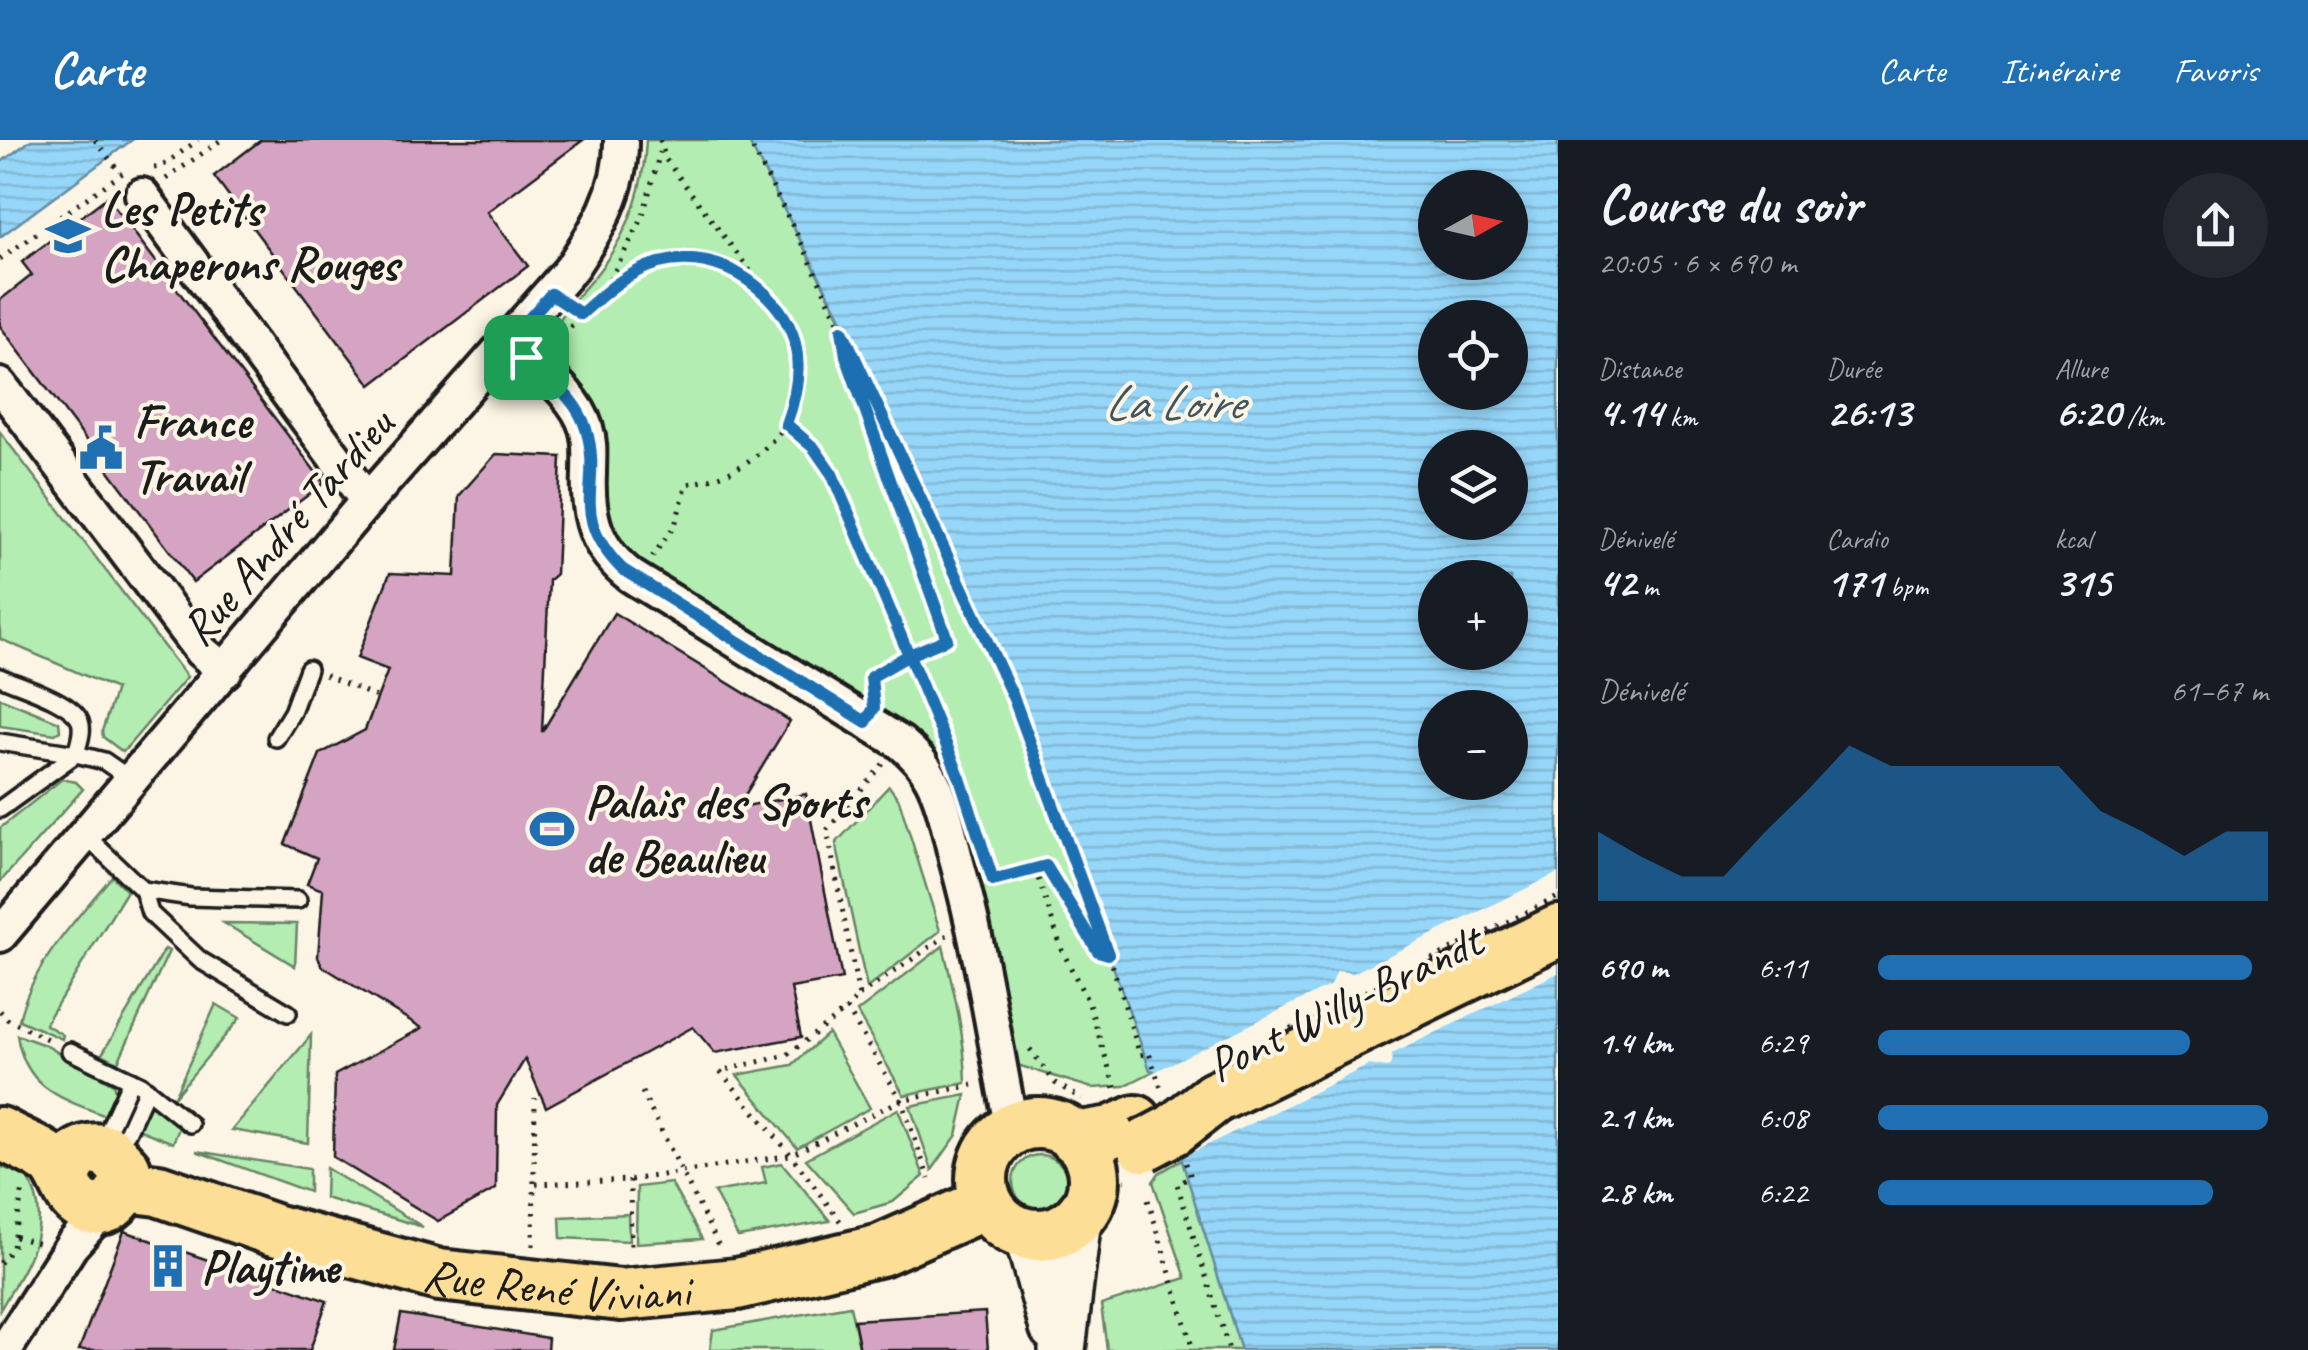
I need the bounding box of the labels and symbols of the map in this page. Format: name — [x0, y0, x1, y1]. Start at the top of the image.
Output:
north arrow — [1418, 170, 1528, 280]
place label: Les Petits Chaperons Rouges — [101, 179, 403, 294]
school or university icon: Les Petits Chaperons Rouges — [44, 212, 92, 260]
pin — [484, 315, 569, 400]
water label: La Loire — [1104, 371, 1250, 434]
place label: France Travail — [134, 391, 255, 506]
street label: Rue André Tardieu — [167, 393, 408, 658]
public building icon: France Travail — [77, 424, 125, 472]
place label: Palais des Sports de Beaulieu — [585, 772, 871, 887]
sports icon: Palais des Sports de Beaulieu — [528, 805, 576, 853]
street label: Pont Willy-Brandt — [1197, 909, 1495, 1095]
place label: Playtime — [201, 1237, 343, 1297]
building icon: Playtime — [144, 1242, 192, 1290]
street label: Rue René Viviani — [417, 1243, 697, 1326]

